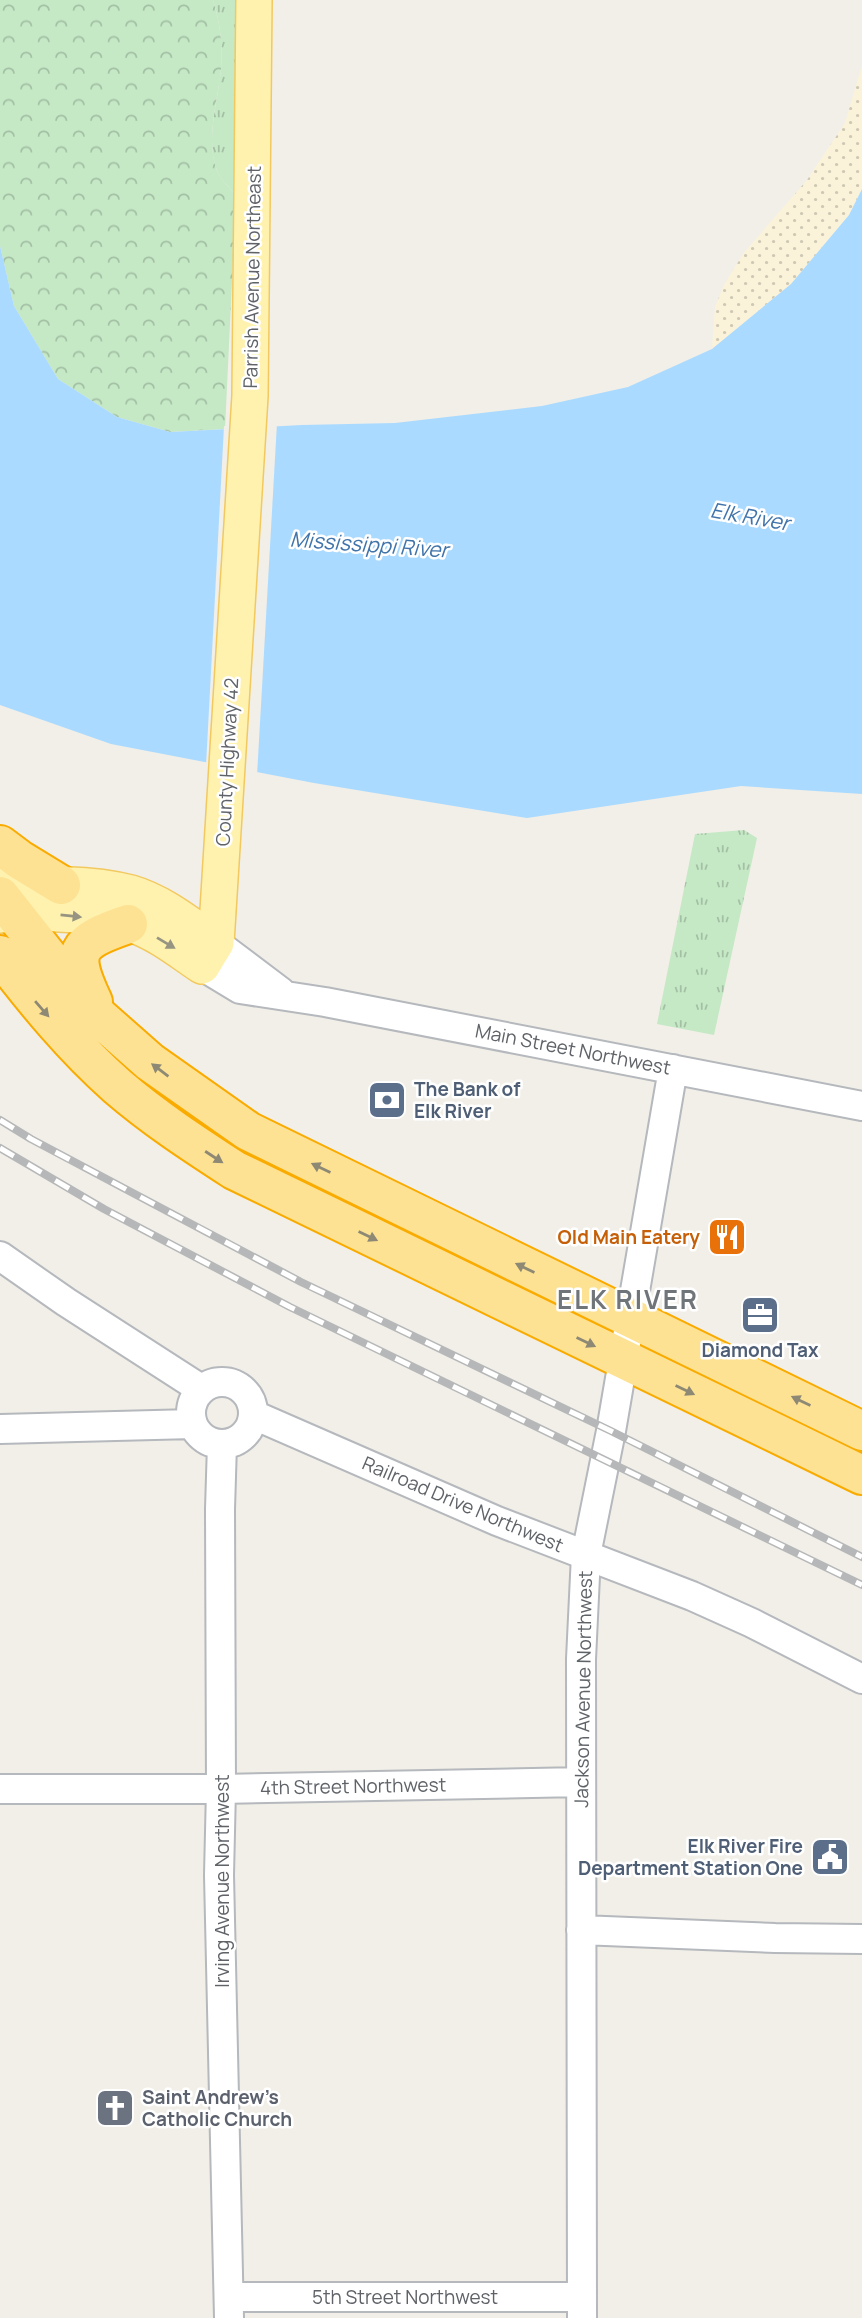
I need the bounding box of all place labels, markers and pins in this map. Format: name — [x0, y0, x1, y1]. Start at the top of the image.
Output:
place label: The Bank of Elk River — [414, 1076, 520, 1124]
bank icon: The Bank of Elk River — [366, 1079, 408, 1121]
restaurant icon: Old Main Eatery — [706, 1216, 748, 1258]
place label: Old Main Eatery — [558, 1224, 700, 1250]
office icon: Diamond Tax — [739, 1294, 781, 1336]
place label: Diamond Tax — [701, 1337, 819, 1363]
place label: Elk River Fire Department Station One — [578, 1833, 803, 1881]
public building icon: Elk River Fire Department Station One — [809, 1836, 851, 1878]
place label: Saint Andrew’s Catholic Church — [142, 2084, 292, 2132]
church icon: Saint Andrew’s Catholic Church — [94, 2087, 136, 2129]

